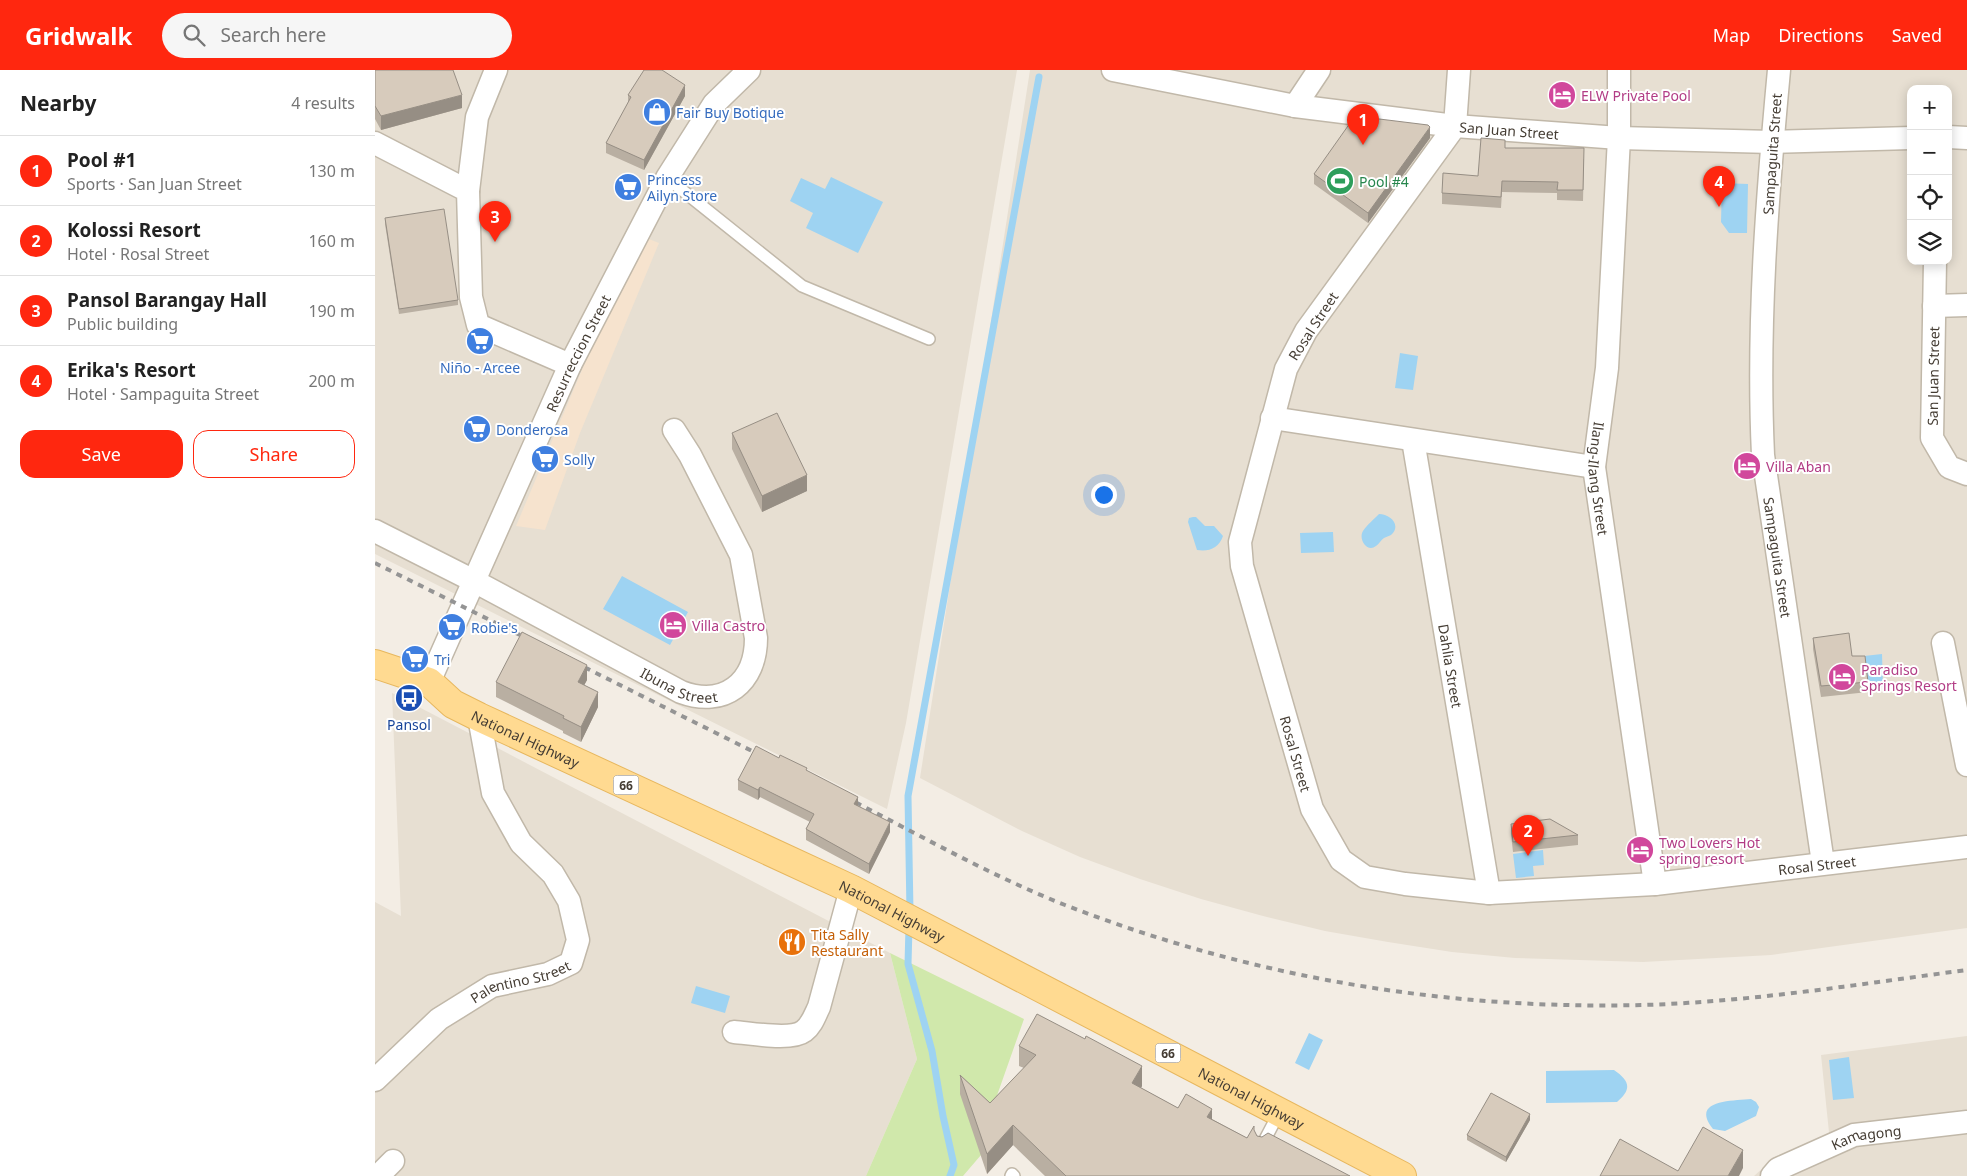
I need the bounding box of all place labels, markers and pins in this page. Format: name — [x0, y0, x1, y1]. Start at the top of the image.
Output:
hotel icon: ELW Private Pool — [1547, 80, 1577, 110]
place label: ELW Private Pool — [1581, 86, 1691, 105]
shop icon: Fair Buy Botique — [642, 97, 672, 127]
place label: Fair Buy Botique — [676, 103, 784, 122]
pin: 1 — [1347, 104, 1379, 145]
sports icon: Pool #4 — [1325, 166, 1355, 196]
pin: 4 — [1703, 166, 1735, 207]
place label: Princess Ailyn Store — [647, 170, 717, 205]
supermarket icon: Princess Ailyn Store — [613, 172, 643, 202]
place label: Pool #4 — [1359, 172, 1409, 191]
pin: 3 — [479, 201, 511, 242]
supermarket icon: Niño - Arcee — [465, 326, 495, 356]
place label: Niño - Arcee — [440, 358, 520, 377]
supermarket icon: Donderosa — [462, 414, 492, 444]
place label: Donderosa — [496, 420, 568, 439]
supermarket icon: Solly — [530, 444, 560, 474]
place label: Solly — [564, 450, 595, 469]
hotel icon: Villa Aban — [1732, 451, 1762, 481]
place label: Villa Aban — [1766, 457, 1831, 476]
hotel icon: Villa Castro — [658, 610, 688, 640]
supermarket icon: Robie's — [437, 612, 467, 642]
place label: Villa Castro — [692, 616, 765, 635]
place label: Robie's — [471, 618, 518, 637]
supermarket icon: Tri — [400, 644, 430, 674]
place label: Tri — [434, 650, 450, 669]
place label: Paradiso Springs Resort — [1861, 660, 1957, 695]
hotel icon: Paradiso Springs Resort — [1827, 662, 1857, 692]
bus stop icon: Pansol — [394, 683, 424, 713]
place label: Pansol — [387, 715, 431, 734]
pin: 2 — [1512, 815, 1544, 856]
place label: Two Lovers Hot spring resort — [1659, 833, 1760, 868]
hotel icon: Two Lovers Hot spring resort — [1625, 835, 1655, 865]
place label: Tita Sally Restaurant — [811, 925, 883, 960]
restaurant icon: Tita Sally Restaurant — [777, 927, 807, 957]

